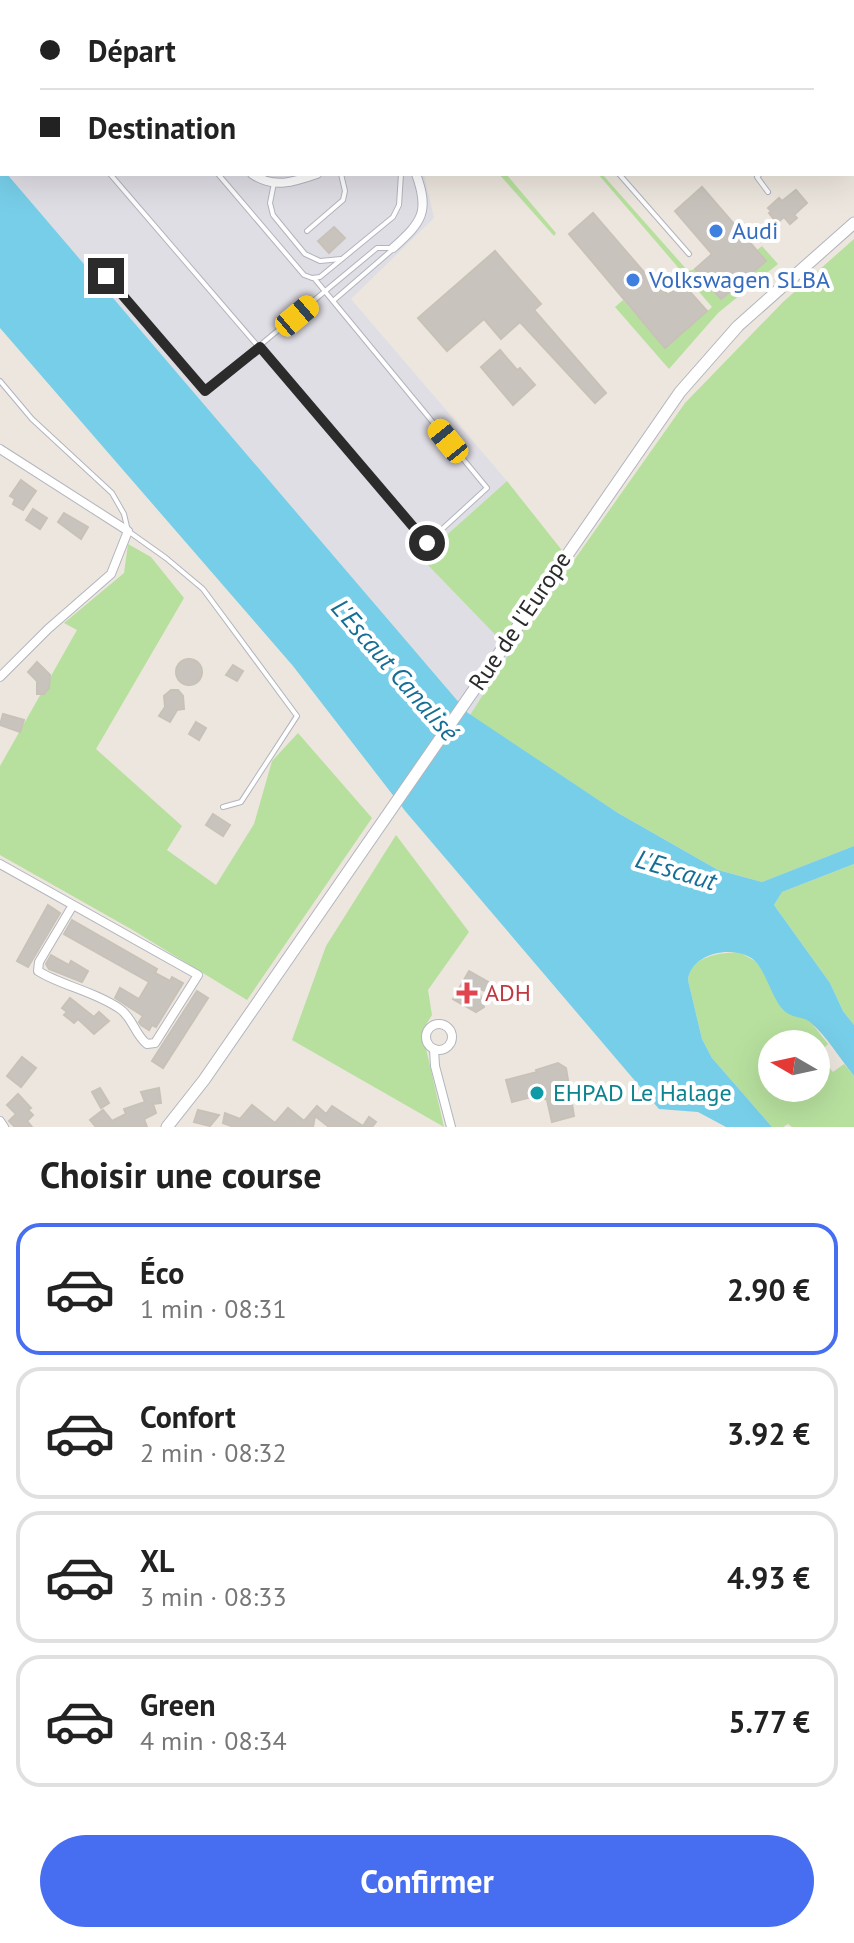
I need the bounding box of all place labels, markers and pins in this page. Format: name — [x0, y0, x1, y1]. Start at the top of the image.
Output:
place label: Audi — [732, 215, 778, 246]
marker: Audi — [707, 222, 725, 240]
place label: Volkswagen SLBA — [648, 264, 830, 295]
marker: Volkswagen SLBA — [624, 271, 642, 289]
place label: ADH — [485, 977, 531, 1008]
marker: ADH — [456, 982, 478, 1004]
place label: EHPAD Le Halage — [553, 1077, 732, 1108]
marker: EHPAD Le Halage — [528, 1084, 546, 1102]

